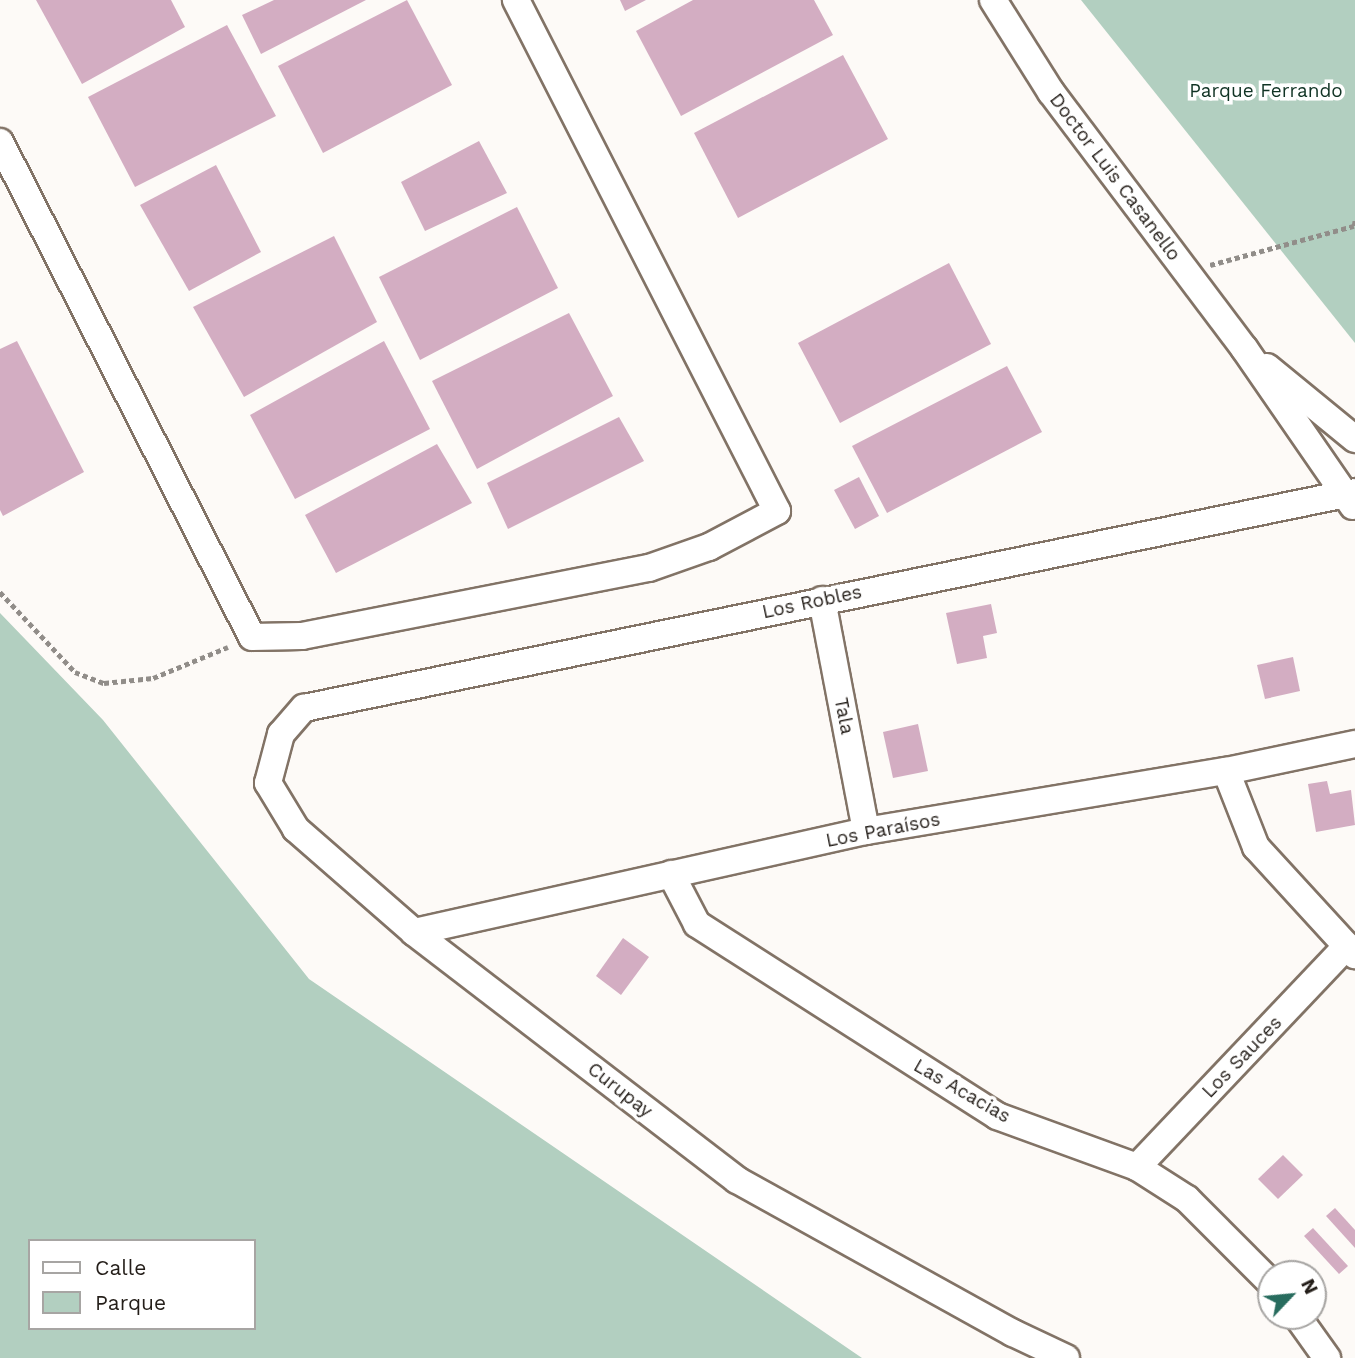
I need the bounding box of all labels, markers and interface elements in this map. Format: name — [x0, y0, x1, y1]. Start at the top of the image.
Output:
park label: Parque Ferrando — [1189, 80, 1343, 102]
street label: Doctor Luis Casanello — [1044, 89, 1186, 265]
street label: Los Robles — [760, 580, 864, 624]
street label: Tala — [829, 696, 859, 736]
street label: Los Paraísos — [824, 808, 942, 852]
street label: Los Sauces — [1197, 1011, 1287, 1103]
street label: Las Acacias — [909, 1054, 1015, 1128]
street label: Curupay — [583, 1058, 657, 1122]
legend — [28, 1239, 256, 1330]
text: Calle — [95, 1255, 146, 1280]
north arrow — [1257, 1260, 1327, 1330]
text: N — [1296, 1275, 1323, 1298]
text: Parque — [95, 1290, 166, 1315]

